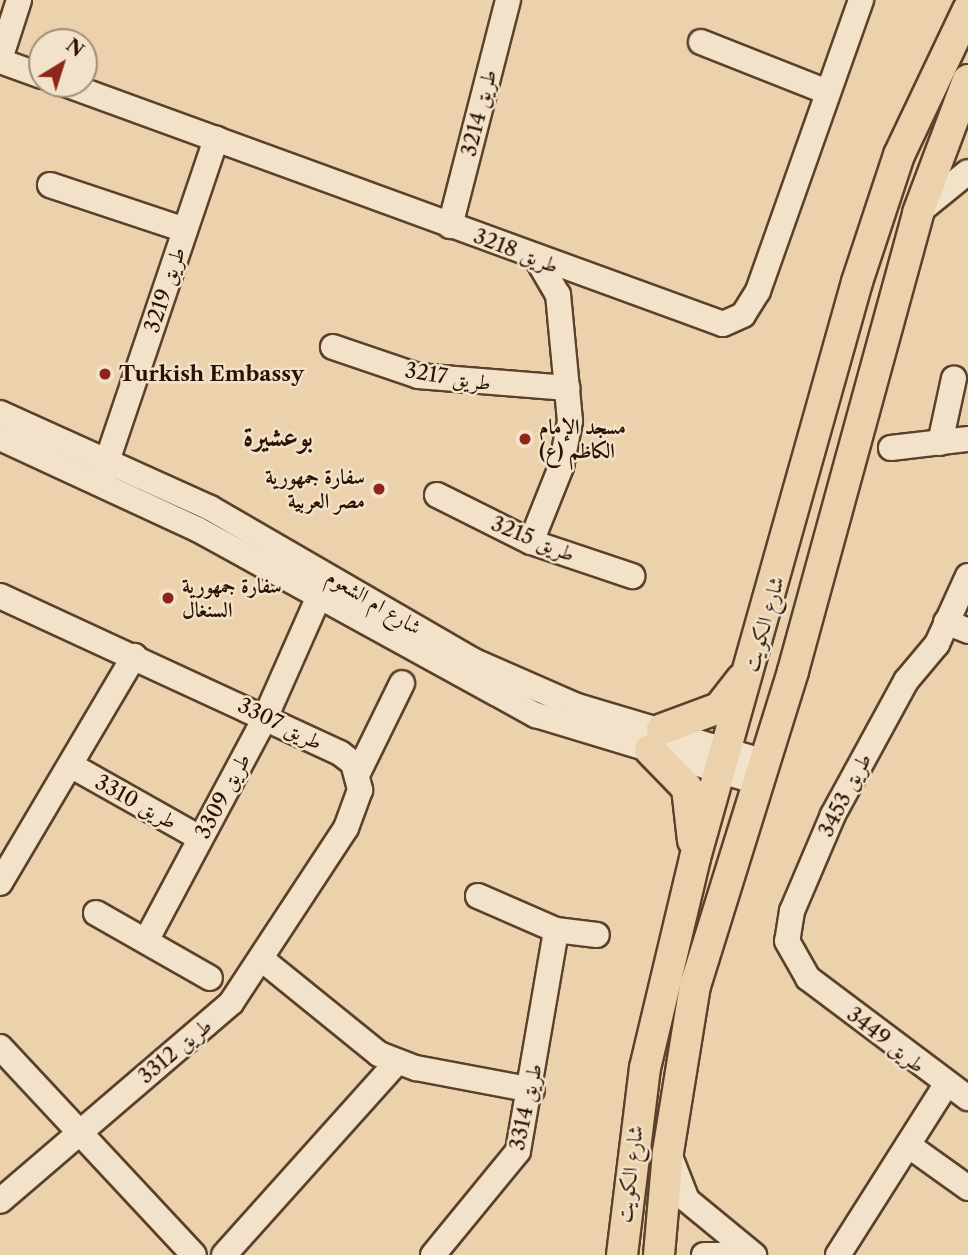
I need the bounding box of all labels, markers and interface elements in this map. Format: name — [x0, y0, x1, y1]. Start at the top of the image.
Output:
north arrow — [28, 28, 98, 98]
text: N — [61, 33, 89, 62]
street label: طريق 3214 — [456, 67, 502, 159]
street label: طريق 3218 — [470, 223, 562, 279]
street label: طريق 3219 — [139, 244, 191, 336]
street label: طريق 3217 — [403, 358, 493, 396]
place label: Turkish Embassy — [119, 361, 304, 387]
marker: Turkish Embassy — [97, 366, 113, 382]
place label: مسجد الإمام الكاظم (ع) — [539, 414, 626, 464]
district label: بوعشيرة — [243, 419, 313, 453]
marker: مسجد الإمام الكاظم (ع) — [517, 431, 533, 447]
place label: سفارة جمهورية مصر العربية — [265, 464, 365, 514]
marker: سفارة جمهورية مصر العربية — [371, 481, 387, 497]
street label: طريق 3215 — [488, 511, 578, 567]
street label: شارع ام الشعوم — [322, 564, 426, 640]
place label: سفارة جمهورية السنغال — [182, 573, 282, 623]
street label: شارع الكويت — [738, 573, 790, 675]
marker: سفارة جمهورية السنغال — [160, 590, 176, 606]
street label: طريق 3307 — [234, 693, 326, 755]
street label: طريق 3309 — [190, 749, 256, 843]
street label: طريق 3453 — [813, 749, 877, 841]
street label: طريق 3310 — [91, 769, 181, 835]
street label: طريق 3449 — [842, 1002, 930, 1078]
street label: طريق 3312 — [133, 1013, 217, 1089]
street label: طريق 3314 — [505, 1061, 547, 1153]
street label: شارع الكويت — [612, 1124, 648, 1224]

